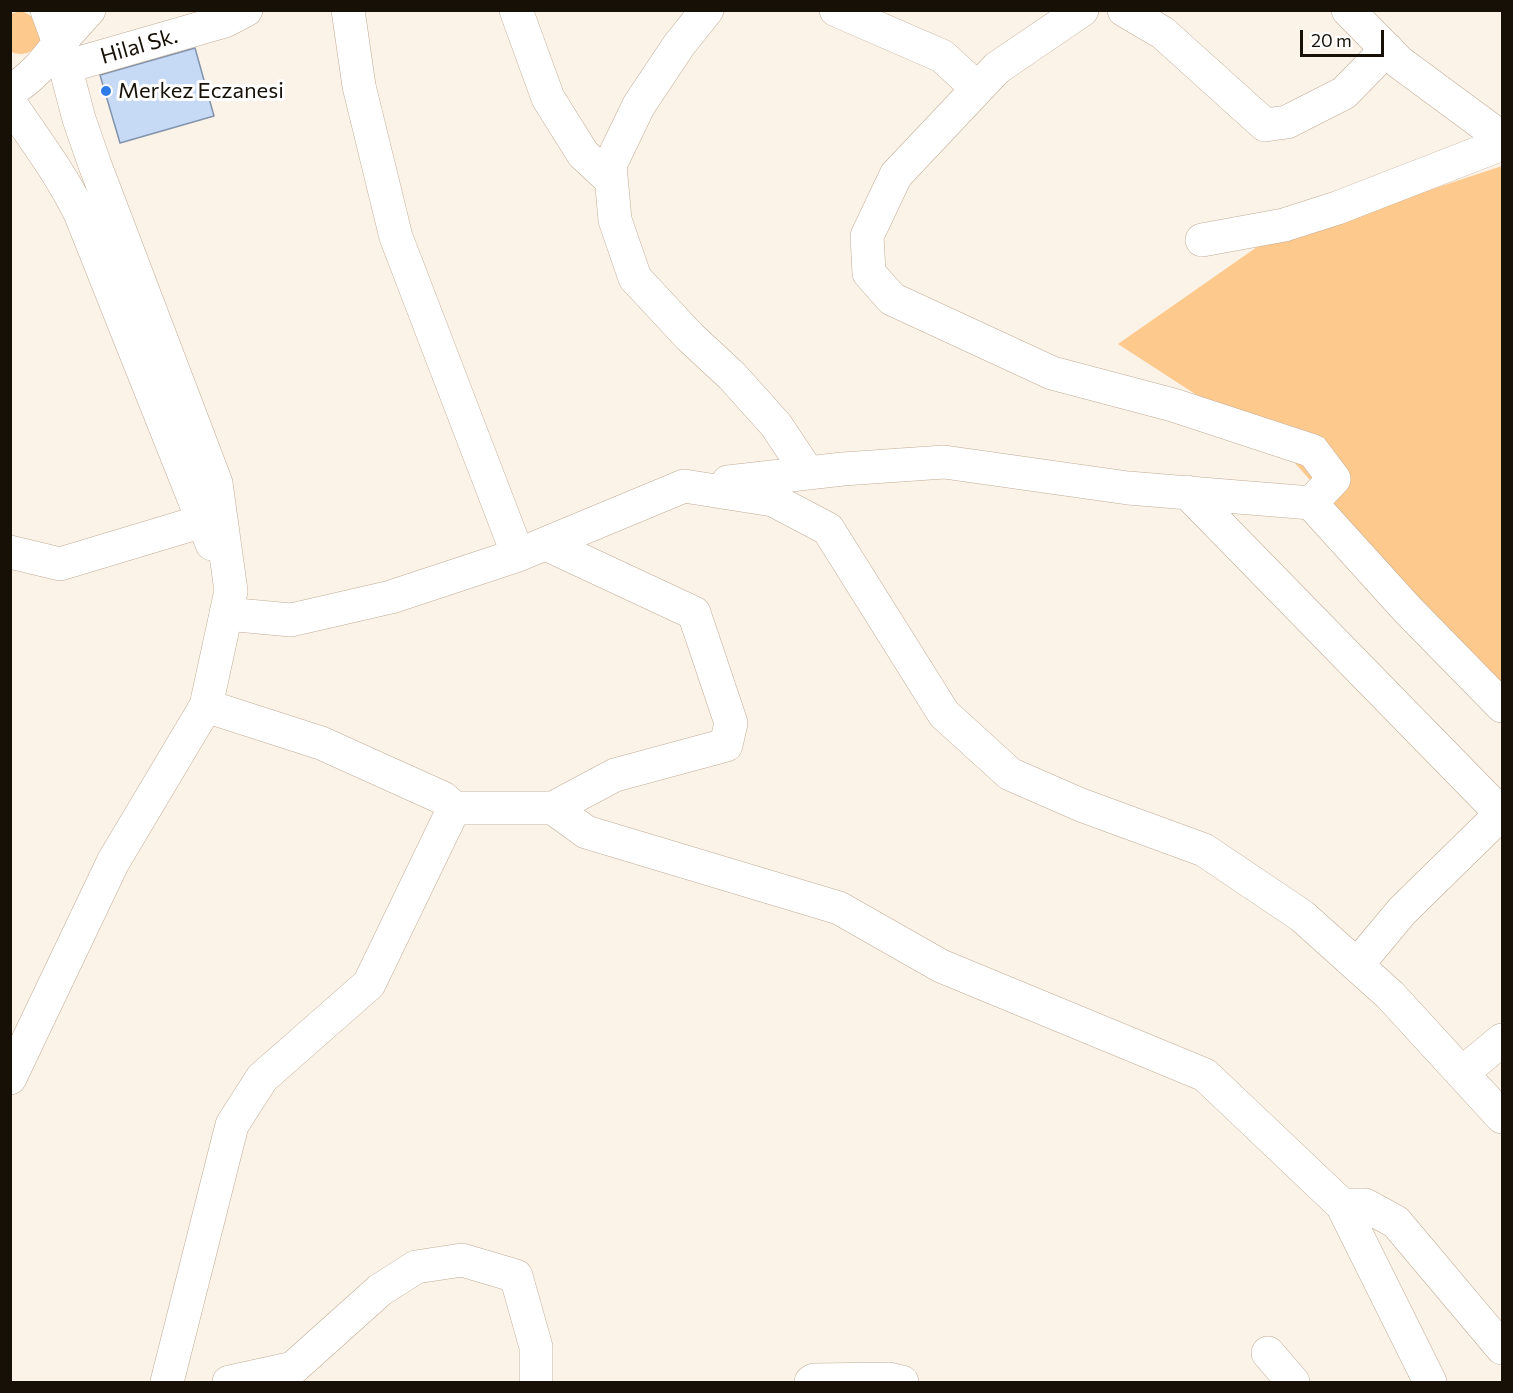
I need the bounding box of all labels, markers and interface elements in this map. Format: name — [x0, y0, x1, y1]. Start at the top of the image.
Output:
scale bar — [1303, 18, 1387, 56]
street label: Hilal Sk. — [97, 22, 181, 70]
text: 20 m — [1311, 29, 1352, 51]
place label: Merkez Eczanesi — [118, 78, 284, 104]
marker: Merkez Eczanesi — [99, 84, 113, 98]

